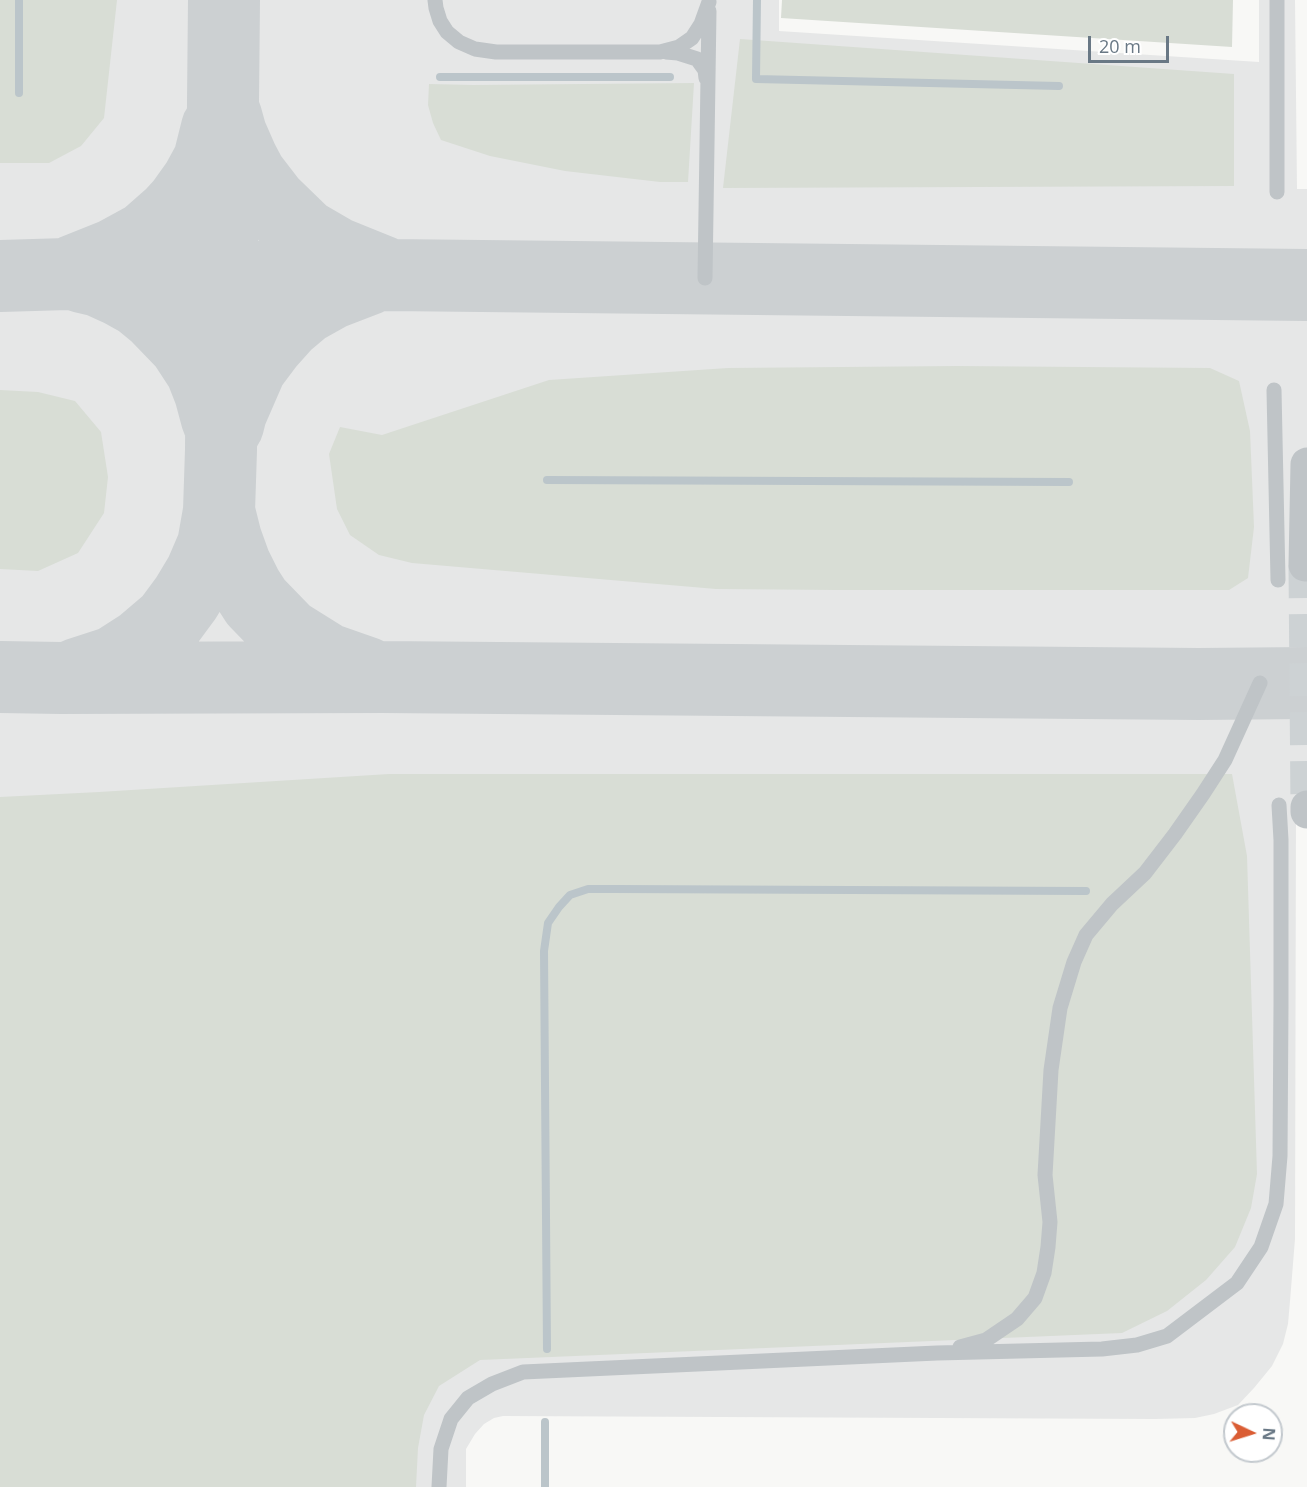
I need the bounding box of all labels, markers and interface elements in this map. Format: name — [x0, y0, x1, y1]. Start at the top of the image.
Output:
scale bar — [1091, 24, 1172, 62]
text: 20 m — [1099, 34, 1141, 58]
north arrow — [1223, 1403, 1283, 1463]
text: N — [1258, 1427, 1280, 1441]

